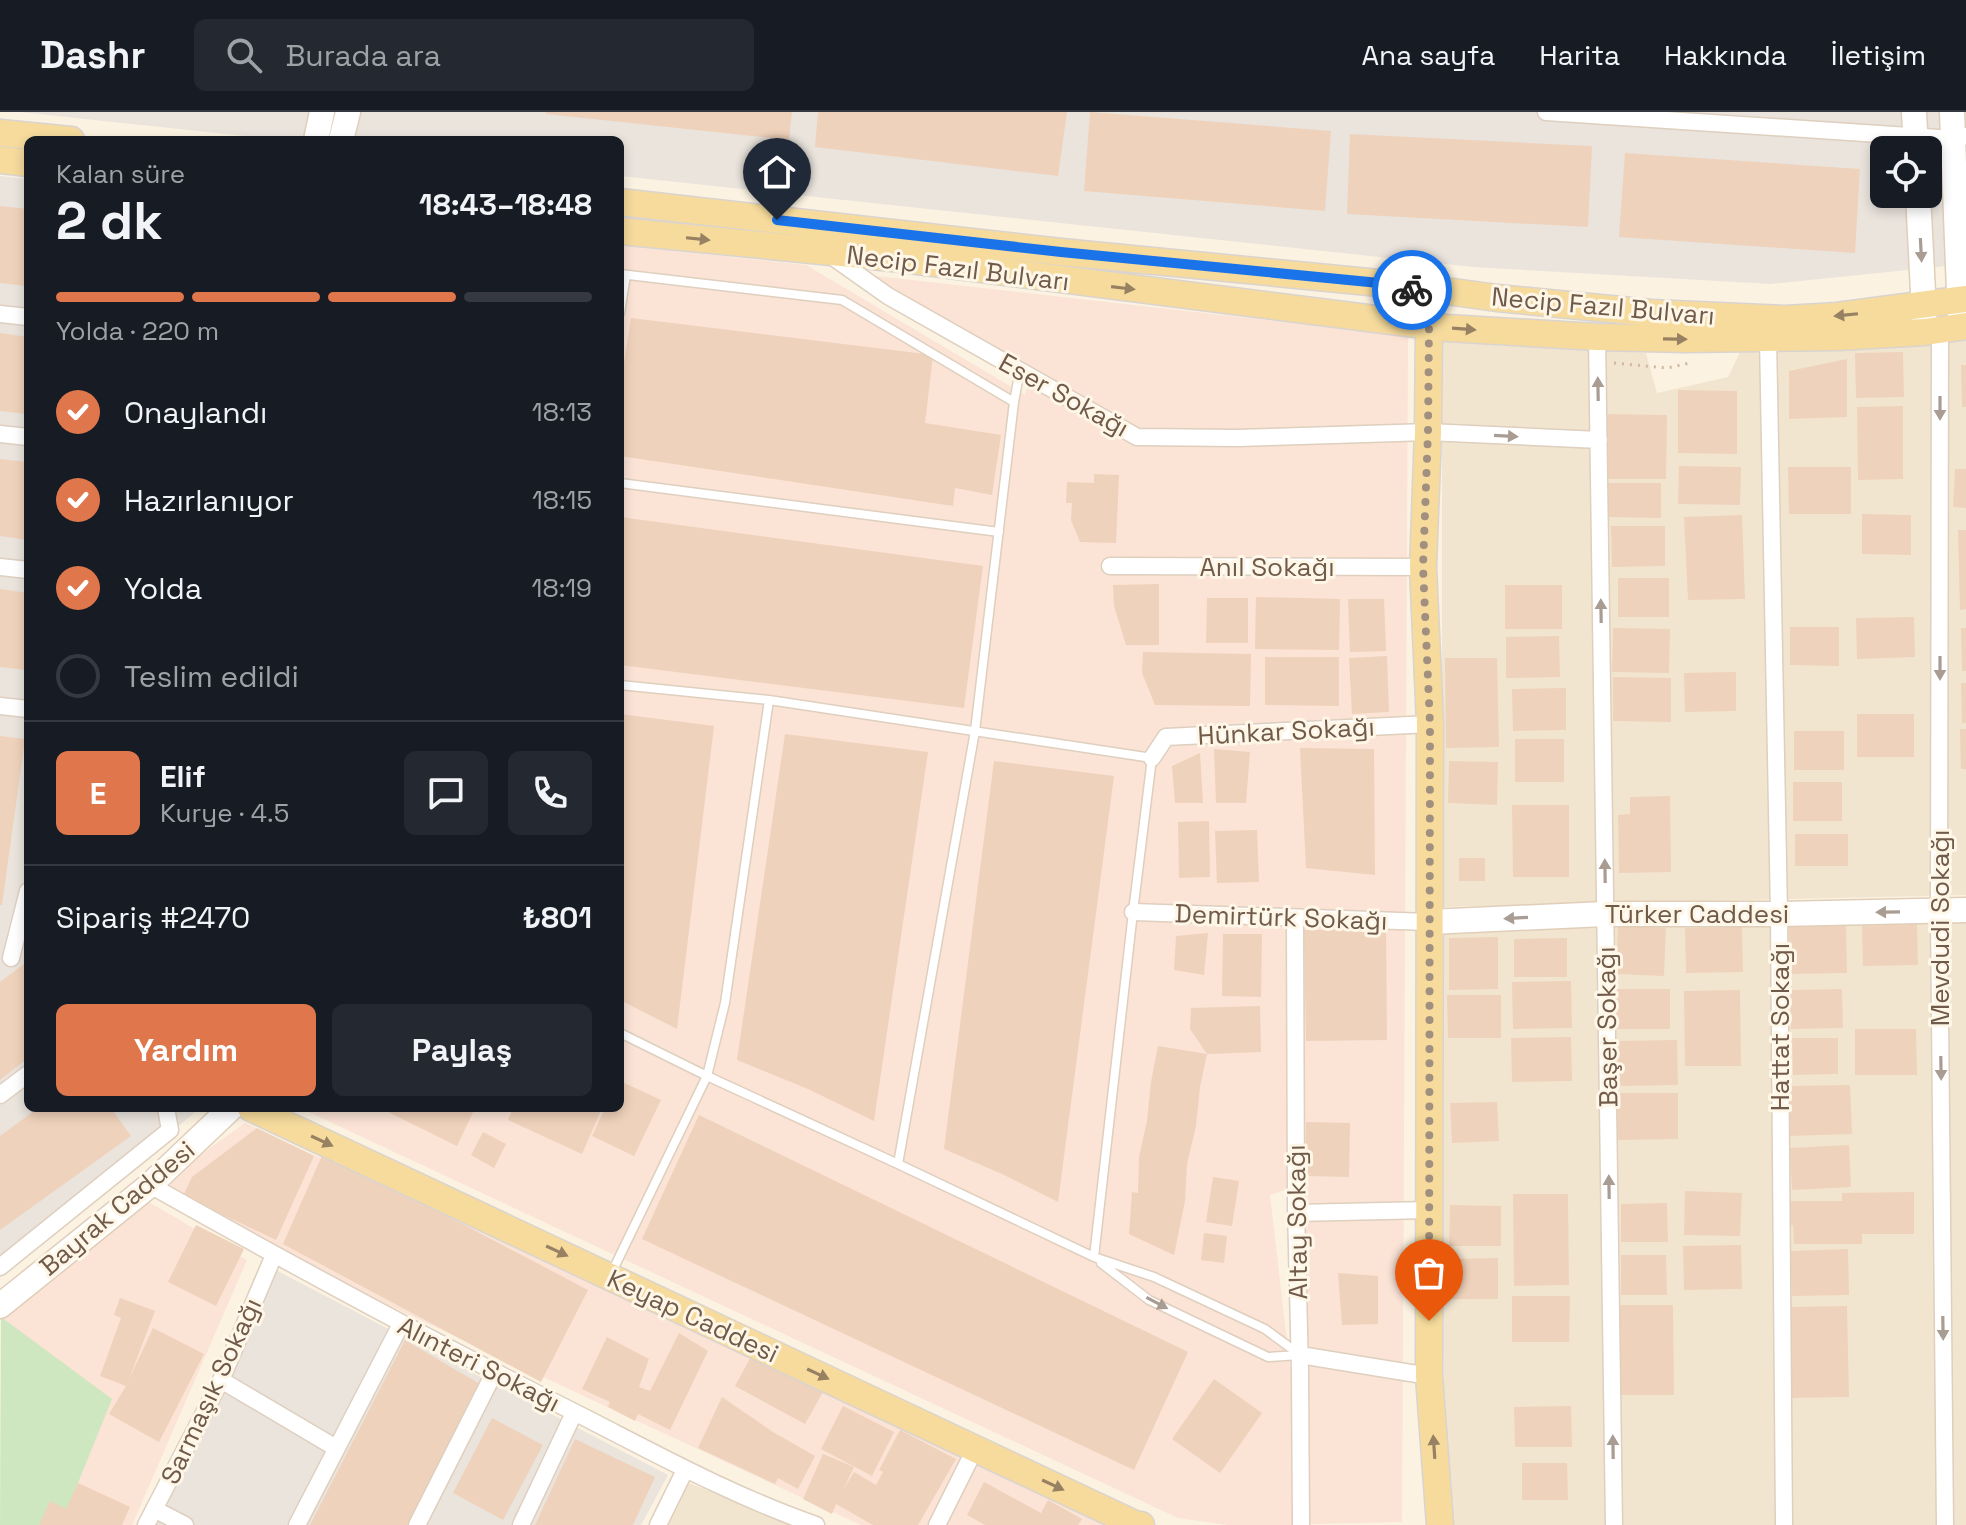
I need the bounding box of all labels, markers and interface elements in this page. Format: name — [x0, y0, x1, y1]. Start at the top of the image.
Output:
search box — [194, 19, 754, 91]
text: Dashr — [40, 31, 146, 79]
icon: search — [222, 33, 266, 77]
text: Burada ara — [286, 36, 441, 75]
text: Ana sayfa — [1361, 37, 1495, 73]
text: Harita — [1539, 37, 1620, 73]
text: Hakkında — [1664, 37, 1787, 73]
text: İletişim — [1831, 37, 1926, 73]
map controls — [1870, 136, 1942, 208]
button: locate — [1870, 136, 1942, 208]
pin — [743, 138, 811, 220]
icon: home — [755, 150, 799, 194]
text: Kalan süre — [56, 157, 185, 191]
text: 18:43–18:48 — [419, 185, 592, 224]
text: 2 dk — [56, 188, 163, 254]
one-way arrow — [686, 233, 711, 246]
street label: Necip Fazıl Bulvarı — [845, 237, 1071, 299]
one-way arrow — [1915, 238, 1928, 263]
courier — [1372, 250, 1452, 330]
icon: bike — [1390, 268, 1434, 312]
street label: Necip Fazıl Bulvarı — [1490, 279, 1716, 333]
one-way arrow — [1111, 281, 1136, 294]
one-way arrow — [1833, 309, 1858, 322]
text: Yolda · 220 m — [56, 314, 219, 348]
one-way arrow — [1452, 323, 1477, 336]
one-way arrow — [1663, 333, 1688, 345]
street label: Eser Sokağı — [993, 345, 1135, 445]
one-way arrow — [1591, 376, 1604, 401]
icon: check — [56, 390, 100, 434]
text: Onaylandı — [124, 393, 267, 432]
text: 18:13 — [532, 395, 592, 429]
one-way arrow — [1934, 396, 1946, 421]
one-way arrow — [1494, 429, 1519, 442]
icon: check — [56, 478, 100, 522]
text: Hazırlanıyor — [124, 481, 294, 520]
text: 18:15 — [532, 483, 592, 517]
street label: Anıl Sokağı — [1199, 550, 1335, 584]
icon: check — [56, 566, 100, 610]
text: Yolda — [124, 569, 202, 608]
text: 18:19 — [532, 571, 592, 605]
one-way arrow — [1595, 598, 1607, 623]
one-way arrow — [1934, 656, 1946, 681]
text: Teslim edildi — [124, 657, 299, 696]
street label: Hünkar Sokağı — [1197, 709, 1375, 753]
button: chat — [404, 751, 488, 835]
button: phone — [508, 751, 592, 835]
text: Elif — [160, 757, 206, 796]
text: E — [90, 774, 106, 813]
text: Kurye · 4.5 — [160, 796, 289, 830]
street label: Mevdudi Sokağı — [1923, 830, 1957, 1026]
one-way arrow — [1599, 858, 1611, 883]
street label: Demirtürk Sokağı — [1174, 896, 1388, 938]
street label: Türker Caddesi — [1605, 897, 1789, 931]
text: Sipariş #2470 — [56, 898, 250, 937]
text: ₺801 — [522, 898, 592, 937]
one-way arrow — [1875, 906, 1900, 919]
one-way arrow — [1503, 911, 1528, 924]
street label: Hattat Sokağı — [1763, 943, 1797, 1111]
street label: Başer Sokağı — [1589, 946, 1625, 1108]
button: Yardım — [56, 1004, 316, 1096]
button: Paylaş — [332, 1004, 592, 1096]
one-way arrow — [1935, 1056, 1947, 1081]
street label: Bayrak Caddesi — [32, 1133, 202, 1283]
one-way arrow — [310, 1134, 333, 1148]
street label: Altay Sokağı — [1279, 1144, 1315, 1300]
one-way arrow — [1603, 1174, 1615, 1199]
pin — [1395, 1239, 1463, 1321]
one-way arrow — [545, 1244, 569, 1258]
icon: bag — [1407, 1251, 1451, 1295]
street label: Keyap Caddesi — [602, 1261, 784, 1371]
street label: Sarmaşık Sokağı — [153, 1292, 269, 1490]
one-way arrow — [1146, 1295, 1168, 1309]
street label: Alınteri Sokağı — [392, 1308, 566, 1420]
one-way arrow — [1937, 1316, 1949, 1341]
one-way arrow — [806, 1367, 829, 1381]
one-way arrow — [1427, 1434, 1440, 1459]
one-way arrow — [1607, 1434, 1619, 1459]
one-way arrow — [1041, 1478, 1064, 1492]

